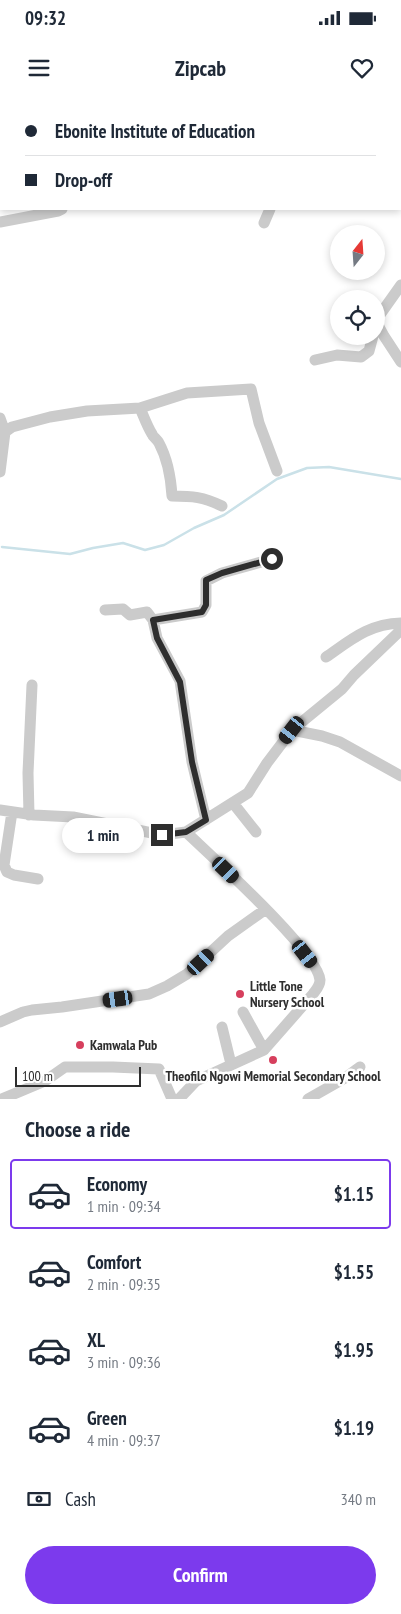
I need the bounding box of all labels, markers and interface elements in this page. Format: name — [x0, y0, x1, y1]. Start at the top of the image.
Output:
text: 09:32 — [25, 6, 66, 30]
icon: menu — [25, 54, 53, 82]
text: Zipcab — [175, 54, 226, 82]
icon: heart — [348, 54, 376, 82]
text: Ebonite Institute of Education — [55, 119, 255, 143]
text: Drop-off — [55, 168, 112, 192]
north arrow — [330, 225, 385, 280]
map controls — [330, 225, 385, 345]
button: locate — [330, 290, 385, 345]
route start — [261, 548, 283, 570]
car — [276, 714, 307, 746]
callout: 1 min — [62, 818, 144, 852]
route end — [151, 824, 173, 846]
text: 1 min — [87, 825, 119, 845]
car — [209, 854, 242, 886]
car — [289, 938, 320, 970]
car — [184, 946, 217, 978]
place label: Little Tone Nursery School — [250, 977, 325, 1011]
marker: Little Tone Nursery School — [234, 988, 246, 1000]
car — [102, 989, 133, 1009]
place label: Kamwala Pub — [90, 1036, 157, 1054]
marker: Kamwala Pub — [74, 1039, 86, 1051]
marker: Theofilo Ngowi Memorial Secondary School — [267, 1054, 279, 1066]
scale bar — [15, 1064, 141, 1087]
text: 100 m — [22, 1067, 53, 1085]
place label: Theofilo Ngowi Memorial Secondary School — [165, 1067, 381, 1085]
text: Choose a ride — [25, 1115, 130, 1143]
icon: car — [27, 1172, 72, 1217]
text: Economy — [87, 1172, 147, 1196]
text: $1.15 — [334, 1182, 374, 1206]
text: 1 min · 09:34 — [87, 1196, 161, 1216]
icon: car — [27, 1250, 72, 1295]
text: Comfort — [87, 1250, 141, 1274]
text: $1.55 — [334, 1260, 374, 1284]
text: 2 min · 09:35 — [87, 1274, 161, 1294]
icon: car — [27, 1328, 72, 1373]
text: XL — [87, 1328, 105, 1352]
text: $1.95 — [334, 1338, 374, 1362]
text: 3 min · 09:36 — [87, 1352, 161, 1372]
icon: car — [27, 1406, 72, 1451]
text: Green — [87, 1406, 127, 1430]
text: $1.19 — [334, 1416, 374, 1440]
text: 4 min · 09:37 — [87, 1430, 161, 1450]
icon: cash — [25, 1485, 53, 1513]
text: Cash — [65, 1487, 96, 1511]
text: 340 m — [341, 1489, 376, 1509]
button: Confirm — [25, 1546, 376, 1604]

